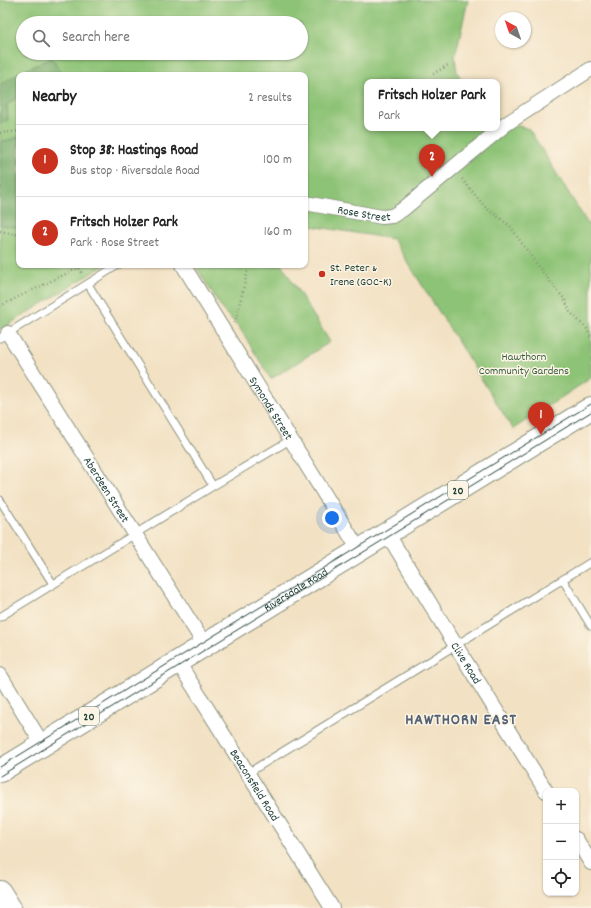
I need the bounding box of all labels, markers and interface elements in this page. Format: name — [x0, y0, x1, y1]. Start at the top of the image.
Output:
north arrow — [495, 12, 531, 48]
search box — [16, 16, 308, 60]
icon: search — [30, 27, 52, 49]
text: Search here — [62, 27, 130, 49]
popup — [364, 79, 500, 131]
text: Fritsch Holzer Park — [378, 85, 486, 107]
text: Nearby — [32, 86, 76, 110]
text: 2 results — [248, 89, 292, 108]
text: Park — [378, 107, 400, 126]
text: Stop 38: Hastings Road — [70, 140, 198, 162]
pin: 2 — [419, 144, 445, 177]
text: 1 — [44, 151, 46, 170]
text: 100 m — [263, 151, 292, 170]
text: Bus stop · Riversdale Road — [70, 162, 200, 181]
street label: Rose Street — [336, 202, 392, 227]
text: Fritsch Holzer Park — [70, 212, 178, 234]
text: 2 — [42, 223, 48, 242]
text: 160 m — [264, 223, 292, 242]
text: Park · Rose Street — [70, 234, 159, 253]
place label: St. Peter & Irene (GOC-K) — [330, 260, 392, 291]
marker: St. Peter & Irene (GOC-K) — [317, 269, 327, 279]
park label: Hawthorn Community Gardens — [479, 349, 569, 380]
street label: Symonds Street — [244, 374, 296, 444]
pin: 1 — [528, 402, 554, 435]
street label: Aberdeen Street — [78, 454, 133, 527]
road number: 20 — [448, 481, 468, 499]
your location — [322, 508, 342, 528]
street label: Riversdale Road — [261, 564, 332, 617]
street label: Clive Road — [446, 639, 485, 688]
road number: 20 — [79, 707, 99, 725]
district label: HAWTHORN EAST — [405, 709, 517, 732]
street label: Beaconsfield Road — [225, 746, 283, 825]
map controls — [543, 788, 579, 896]
button: + — [543, 788, 579, 824]
button: − — [543, 824, 579, 860]
button: locate — [543, 860, 579, 896]

